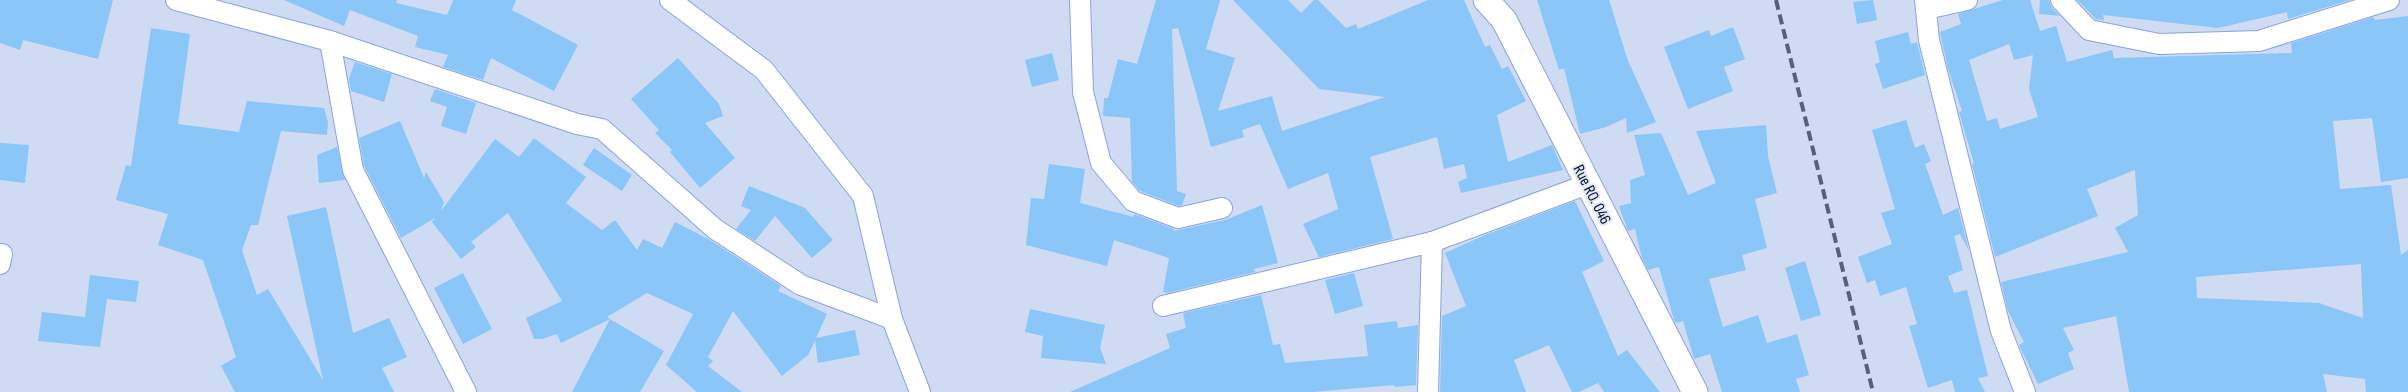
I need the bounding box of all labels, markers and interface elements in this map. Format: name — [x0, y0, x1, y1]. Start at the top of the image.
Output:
street label: Rue RO. 046 — [1569, 162, 1615, 228]

